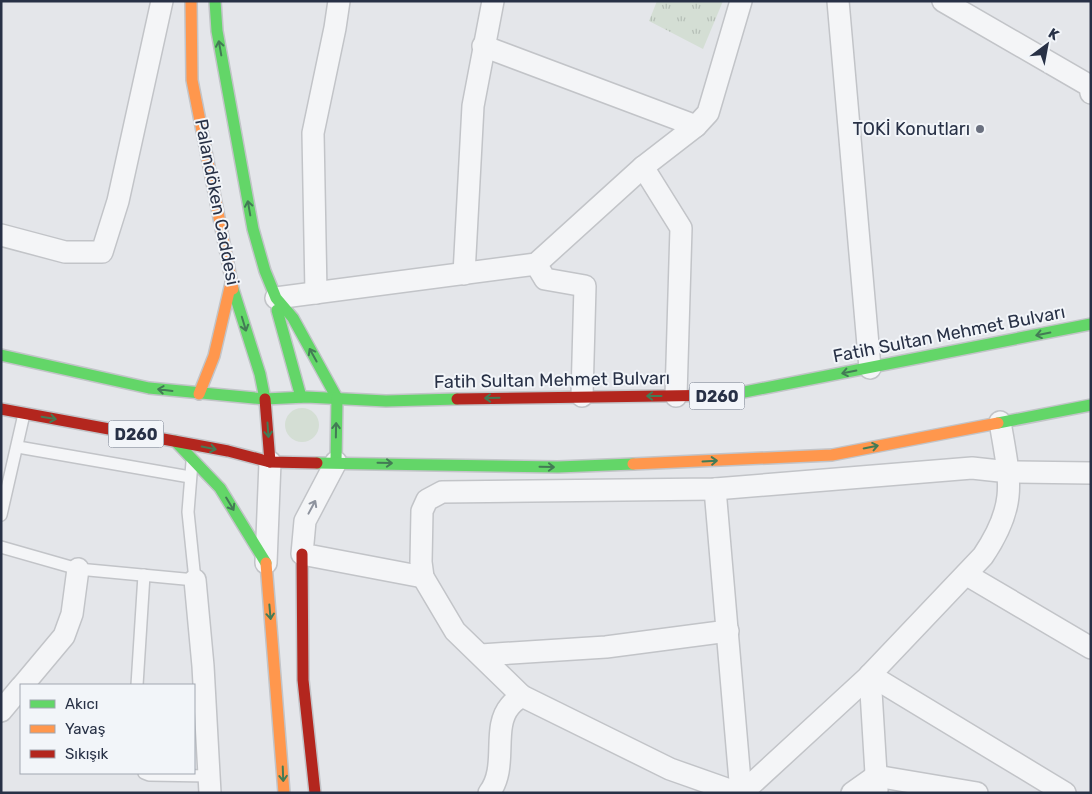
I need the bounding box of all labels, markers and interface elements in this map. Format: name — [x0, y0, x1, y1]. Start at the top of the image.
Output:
north arrow — [1022, 20, 1072, 70]
text: K — [1045, 25, 1063, 44]
one-way arrow — [215, 41, 225, 57]
street label: Palandöken Caddesi — [190, 117, 244, 287]
place label: TOKİ Konutları — [853, 118, 970, 140]
marker: TOKİ Konutları — [974, 123, 986, 135]
one-way arrow — [244, 201, 253, 217]
street label: Fatih Sultan Mehmet Bulvarı — [831, 301, 1067, 367]
one-way arrow — [240, 316, 250, 332]
one-way arrow — [1035, 330, 1051, 339]
one-way arrow — [308, 349, 318, 363]
street label: Fatih Sultan Mehmet Bulvarı — [434, 367, 670, 393]
one-way arrow — [842, 368, 858, 378]
road number: D260 — [690, 382, 744, 410]
one-way arrow — [157, 385, 173, 395]
one-way arrow — [646, 391, 662, 401]
one-way arrow — [484, 394, 500, 403]
one-way arrow — [41, 414, 57, 424]
road number: D260 — [108, 420, 164, 448]
one-way arrow — [263, 422, 272, 438]
one-way arrow — [332, 422, 341, 438]
one-way arrow — [863, 442, 879, 452]
one-way arrow — [201, 443, 217, 453]
one-way arrow — [701, 456, 717, 465]
one-way arrow — [376, 458, 393, 468]
one-way arrow — [539, 462, 555, 472]
one-way arrow — [225, 496, 235, 510]
one-way arrow — [308, 500, 317, 515]
one-way arrow — [265, 604, 275, 620]
legend — [20, 684, 195, 774]
text: Akıcı — [65, 695, 98, 713]
text: Yavaş — [65, 720, 106, 738]
text: Sıkışık — [65, 745, 109, 763]
one-way arrow — [278, 765, 287, 781]

